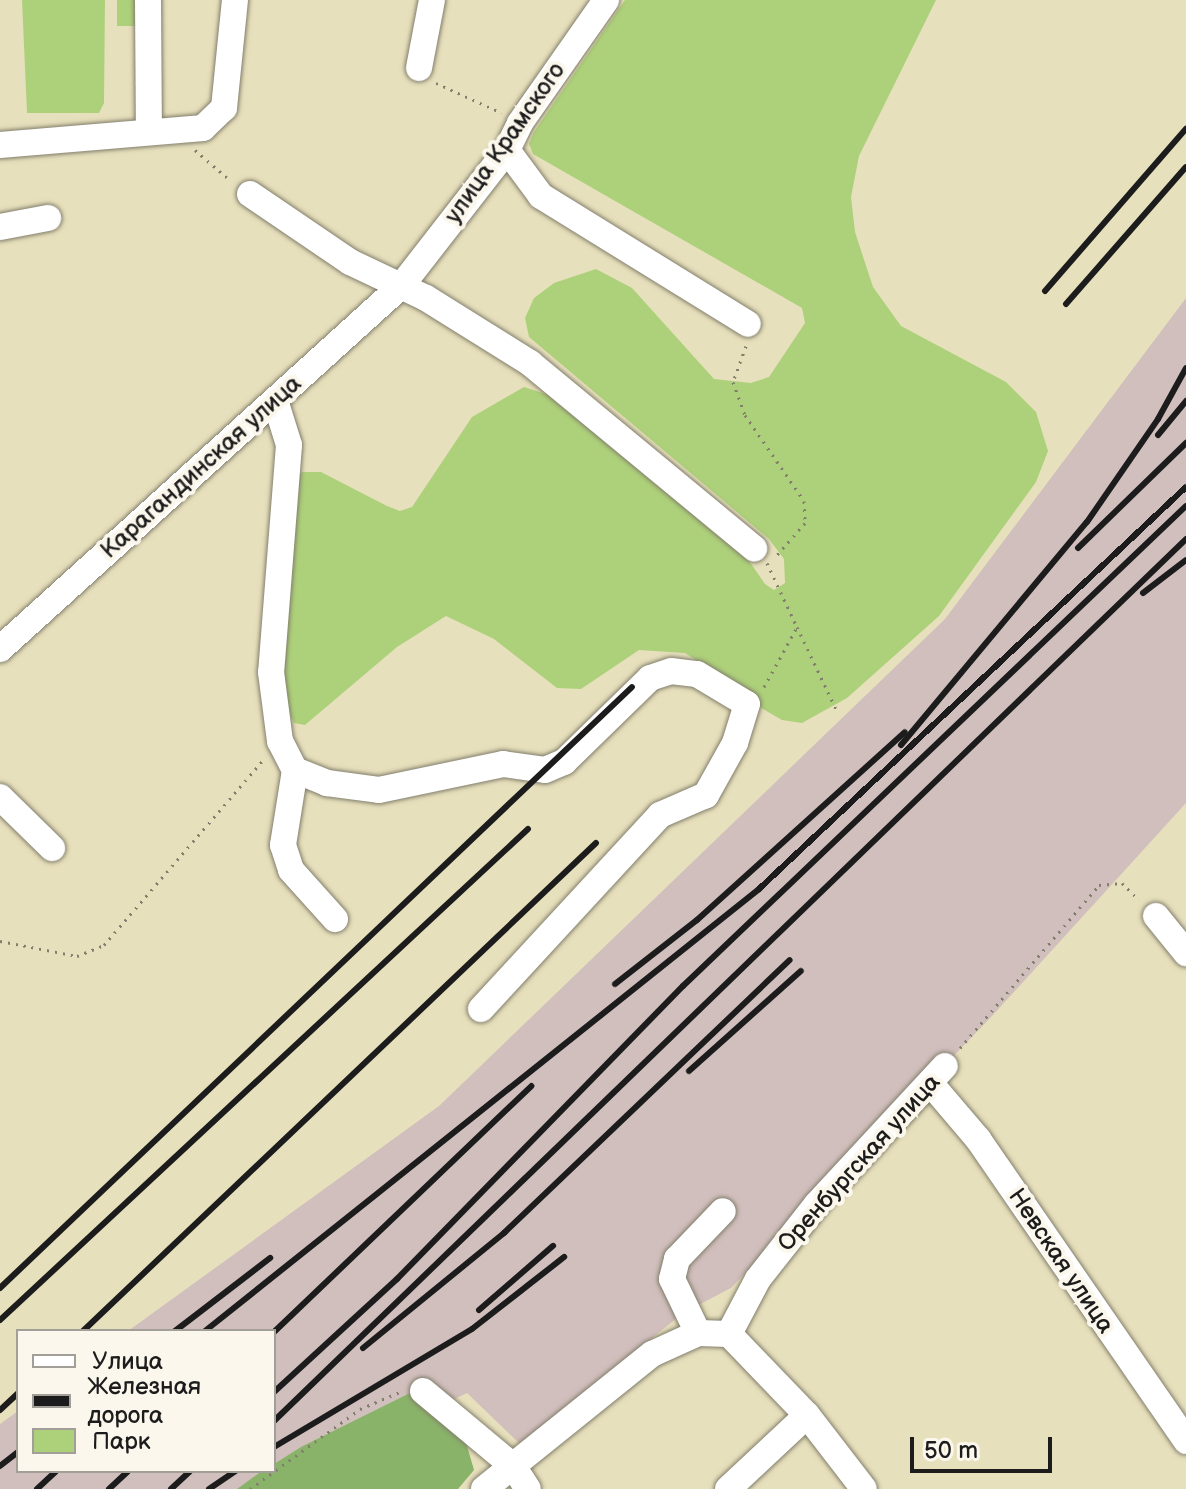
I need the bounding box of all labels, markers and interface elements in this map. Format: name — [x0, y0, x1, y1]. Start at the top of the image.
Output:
street label: улица Крамского — [439, 57, 571, 229]
street label: Карагандинская улица — [95, 369, 307, 565]
street label: Оренбургская улица — [772, 1068, 946, 1258]
street label: Невская улица — [1002, 1183, 1120, 1339]
legend — [16, 1329, 276, 1473]
text: Улица — [92, 1347, 163, 1376]
text: Железная дорога — [87, 1372, 201, 1430]
scale bar — [914, 1421, 1056, 1471]
text: Парк — [92, 1427, 150, 1456]
text: 50 m — [924, 1436, 978, 1465]

